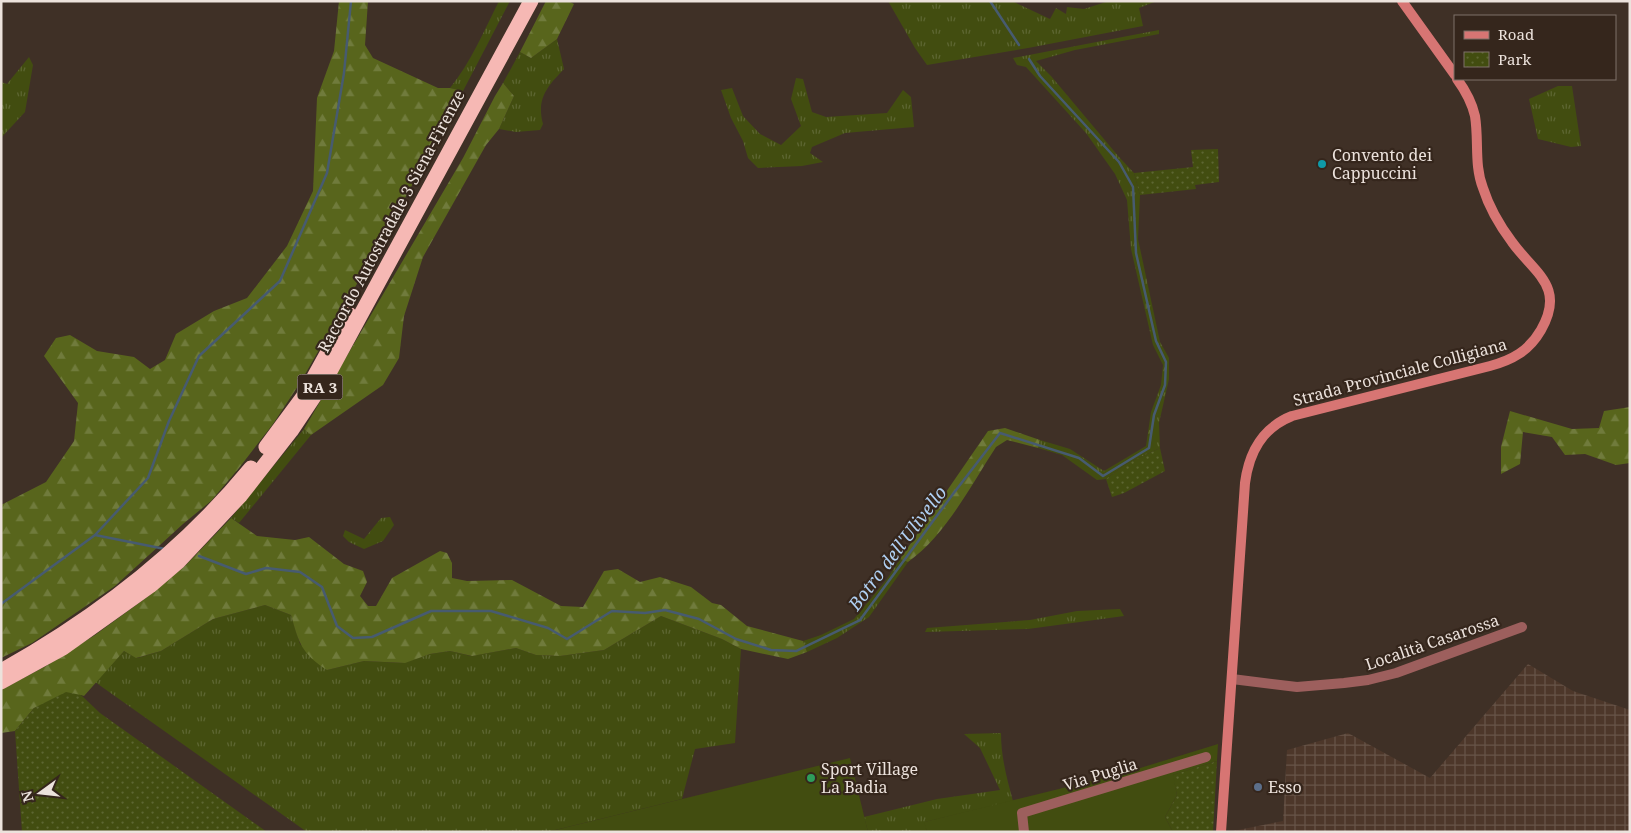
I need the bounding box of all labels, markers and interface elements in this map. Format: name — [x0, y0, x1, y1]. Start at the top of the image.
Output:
legend — [1454, 15, 1616, 80]
text: Road — [1498, 24, 1534, 44]
text: Park — [1498, 49, 1532, 69]
street label: Raccordo Autostradale 3 Siena-Firenze — [312, 86, 470, 356]
place label: Convento dei Cappuccini — [1332, 144, 1432, 184]
marker: Convento dei Cappuccini — [1316, 158, 1328, 170]
street label: Strada Provinciale Colligiana — [1291, 333, 1509, 411]
road number: RA 3 — [298, 374, 342, 400]
water label: Botro dell'Ulivello — [842, 481, 952, 616]
street label: Località Casarossa — [1362, 609, 1502, 675]
street label: Via Puglia — [1060, 752, 1140, 796]
place label: Sport Village La Badia — [821, 758, 918, 798]
north arrow — [15, 768, 65, 818]
marker: Sport Village La Badia — [805, 772, 817, 784]
place label: Esso — [1268, 776, 1302, 798]
marker: Esso — [1252, 781, 1264, 793]
text: N — [16, 789, 38, 804]

